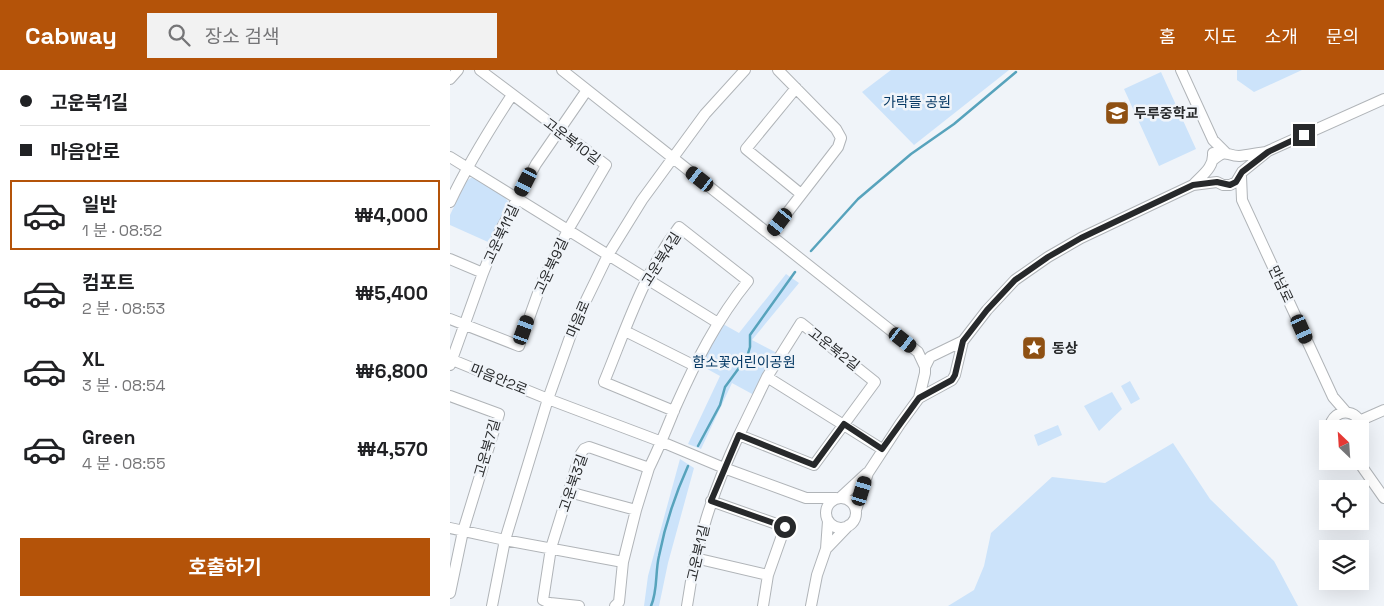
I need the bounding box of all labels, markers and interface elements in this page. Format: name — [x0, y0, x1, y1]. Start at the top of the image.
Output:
search box — [147, 13, 497, 58]
text: Cabway — [25, 20, 117, 51]
icon: search — [165, 21, 193, 49]
text: 장소 검색 — [205, 24, 280, 49]
text: 홈 — [1159, 25, 1176, 48]
text: 지도 — [1204, 25, 1237, 48]
text: 소개 — [1265, 25, 1298, 48]
text: 문의 — [1326, 25, 1359, 48]
text: 고운북1길 — [50, 90, 129, 115]
park label: 가락뜰 공원 — [883, 93, 951, 111]
school or university icon: 두루중학교 — [1104, 100, 1130, 126]
place label: 두루중학교 — [1134, 104, 1199, 122]
street label: 고운북10길 — [540, 114, 604, 168]
route end — [1293, 124, 1315, 146]
text: 마음안로 — [50, 139, 120, 164]
car — [683, 164, 716, 194]
car — [512, 165, 539, 199]
text: 일반 — [82, 192, 117, 217]
icon: car — [22, 193, 67, 238]
street label: 고운북11길 — [479, 202, 523, 266]
text: ₩4,000 — [354, 203, 428, 228]
car — [764, 206, 795, 238]
text: 1 분 · 08:52 — [82, 220, 162, 241]
street label: 고운북4길 — [637, 229, 685, 289]
street label: 고운북9길 — [530, 235, 572, 297]
street label: 만남로 — [1265, 263, 1297, 305]
text: 컴포트 — [82, 270, 134, 295]
icon: car — [22, 271, 67, 316]
text: ₩5,400 — [355, 281, 428, 306]
text: 2 분 · 08:53 — [82, 298, 165, 319]
street label: 마음로 — [562, 298, 594, 340]
car — [1289, 312, 1314, 346]
car — [511, 313, 536, 347]
street label: 고운북2길 — [805, 323, 863, 375]
car — [886, 325, 919, 355]
place icon: 동상 — [1021, 335, 1047, 361]
place label: 동상 — [1052, 339, 1078, 357]
text: XL — [82, 347, 105, 372]
icon: car — [22, 349, 67, 394]
park label: 함소꽃어린이공원 — [692, 353, 796, 371]
text: ₩6,800 — [355, 359, 428, 384]
street label: 마음안2로 — [468, 359, 530, 399]
text: 3 분 · 08:54 — [82, 375, 166, 396]
street label: 고운북7길 — [470, 417, 504, 479]
north arrow — [1319, 420, 1369, 470]
map controls — [1319, 420, 1369, 590]
text: Green — [82, 425, 135, 450]
icon: car — [22, 427, 67, 472]
text: ₩4,570 — [357, 437, 428, 462]
street label: 고운북3길 — [555, 452, 591, 514]
text: 4 분 · 08:55 — [82, 453, 166, 474]
car — [850, 474, 873, 508]
button: locate — [1319, 480, 1369, 530]
route start — [774, 516, 796, 538]
street label: 고운북1길 — [683, 523, 713, 583]
button: 호출하기 — [20, 538, 430, 596]
button: layers — [1319, 540, 1369, 590]

